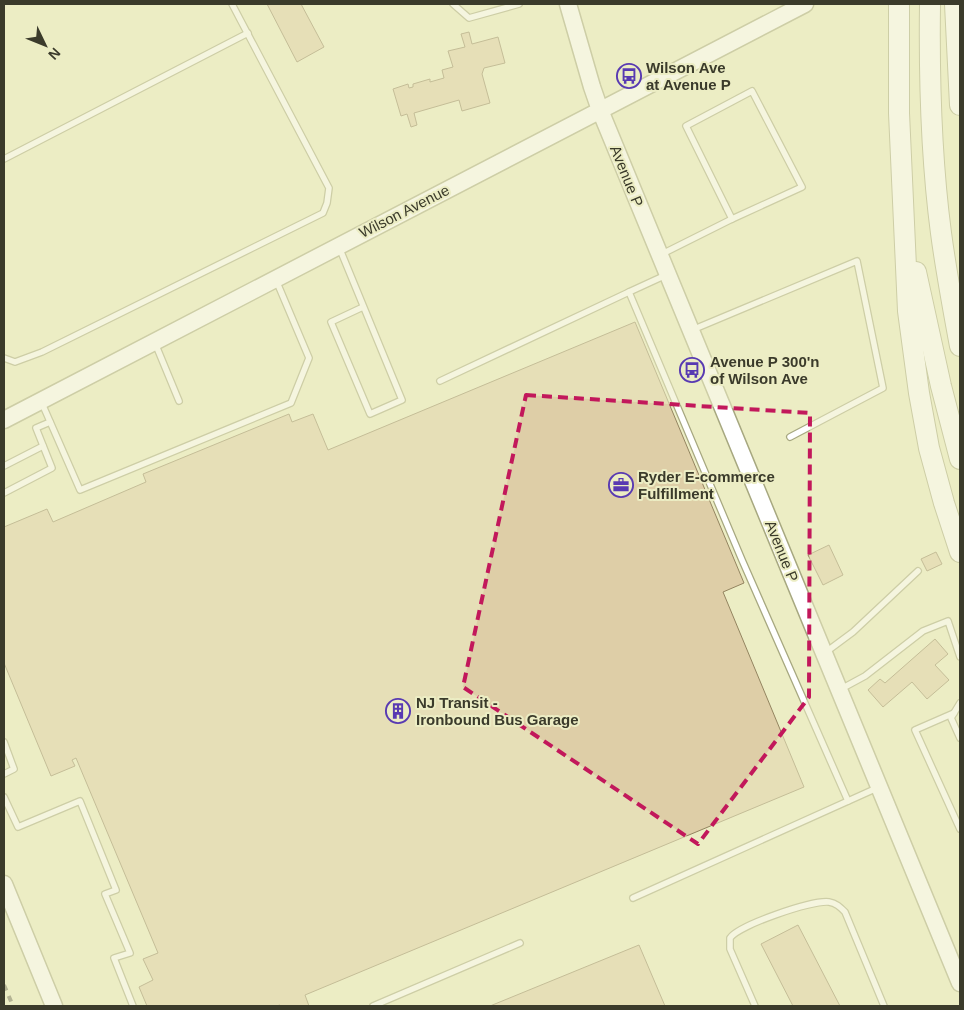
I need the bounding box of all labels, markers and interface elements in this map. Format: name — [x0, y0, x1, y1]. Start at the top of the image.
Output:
north arrow — [20, 20, 70, 70]
text: N — [45, 45, 64, 63]
place label: Wilson Ave at Avenue P — [646, 59, 731, 93]
bus stop icon: Wilson Ave at Avenue P — [616, 63, 642, 89]
street label: Avenue P — [607, 143, 647, 209]
street label: Wilson Avenue — [356, 181, 452, 241]
place label: Avenue P 300'n of Wilson Ave — [710, 353, 819, 387]
bus stop icon: Avenue P 300'n of Wilson Ave — [679, 357, 705, 383]
place label: Ryder E-commerce Fulfillment — [638, 468, 775, 502]
office icon: Ryder E-commerce Fulfillment — [608, 472, 634, 498]
street label: Avenue P — [762, 518, 802, 584]
place label: NJ Transit - Ironbound Bus Garage — [416, 694, 579, 728]
building icon: NJ Transit - Ironbound Bus Garage — [385, 698, 411, 724]

